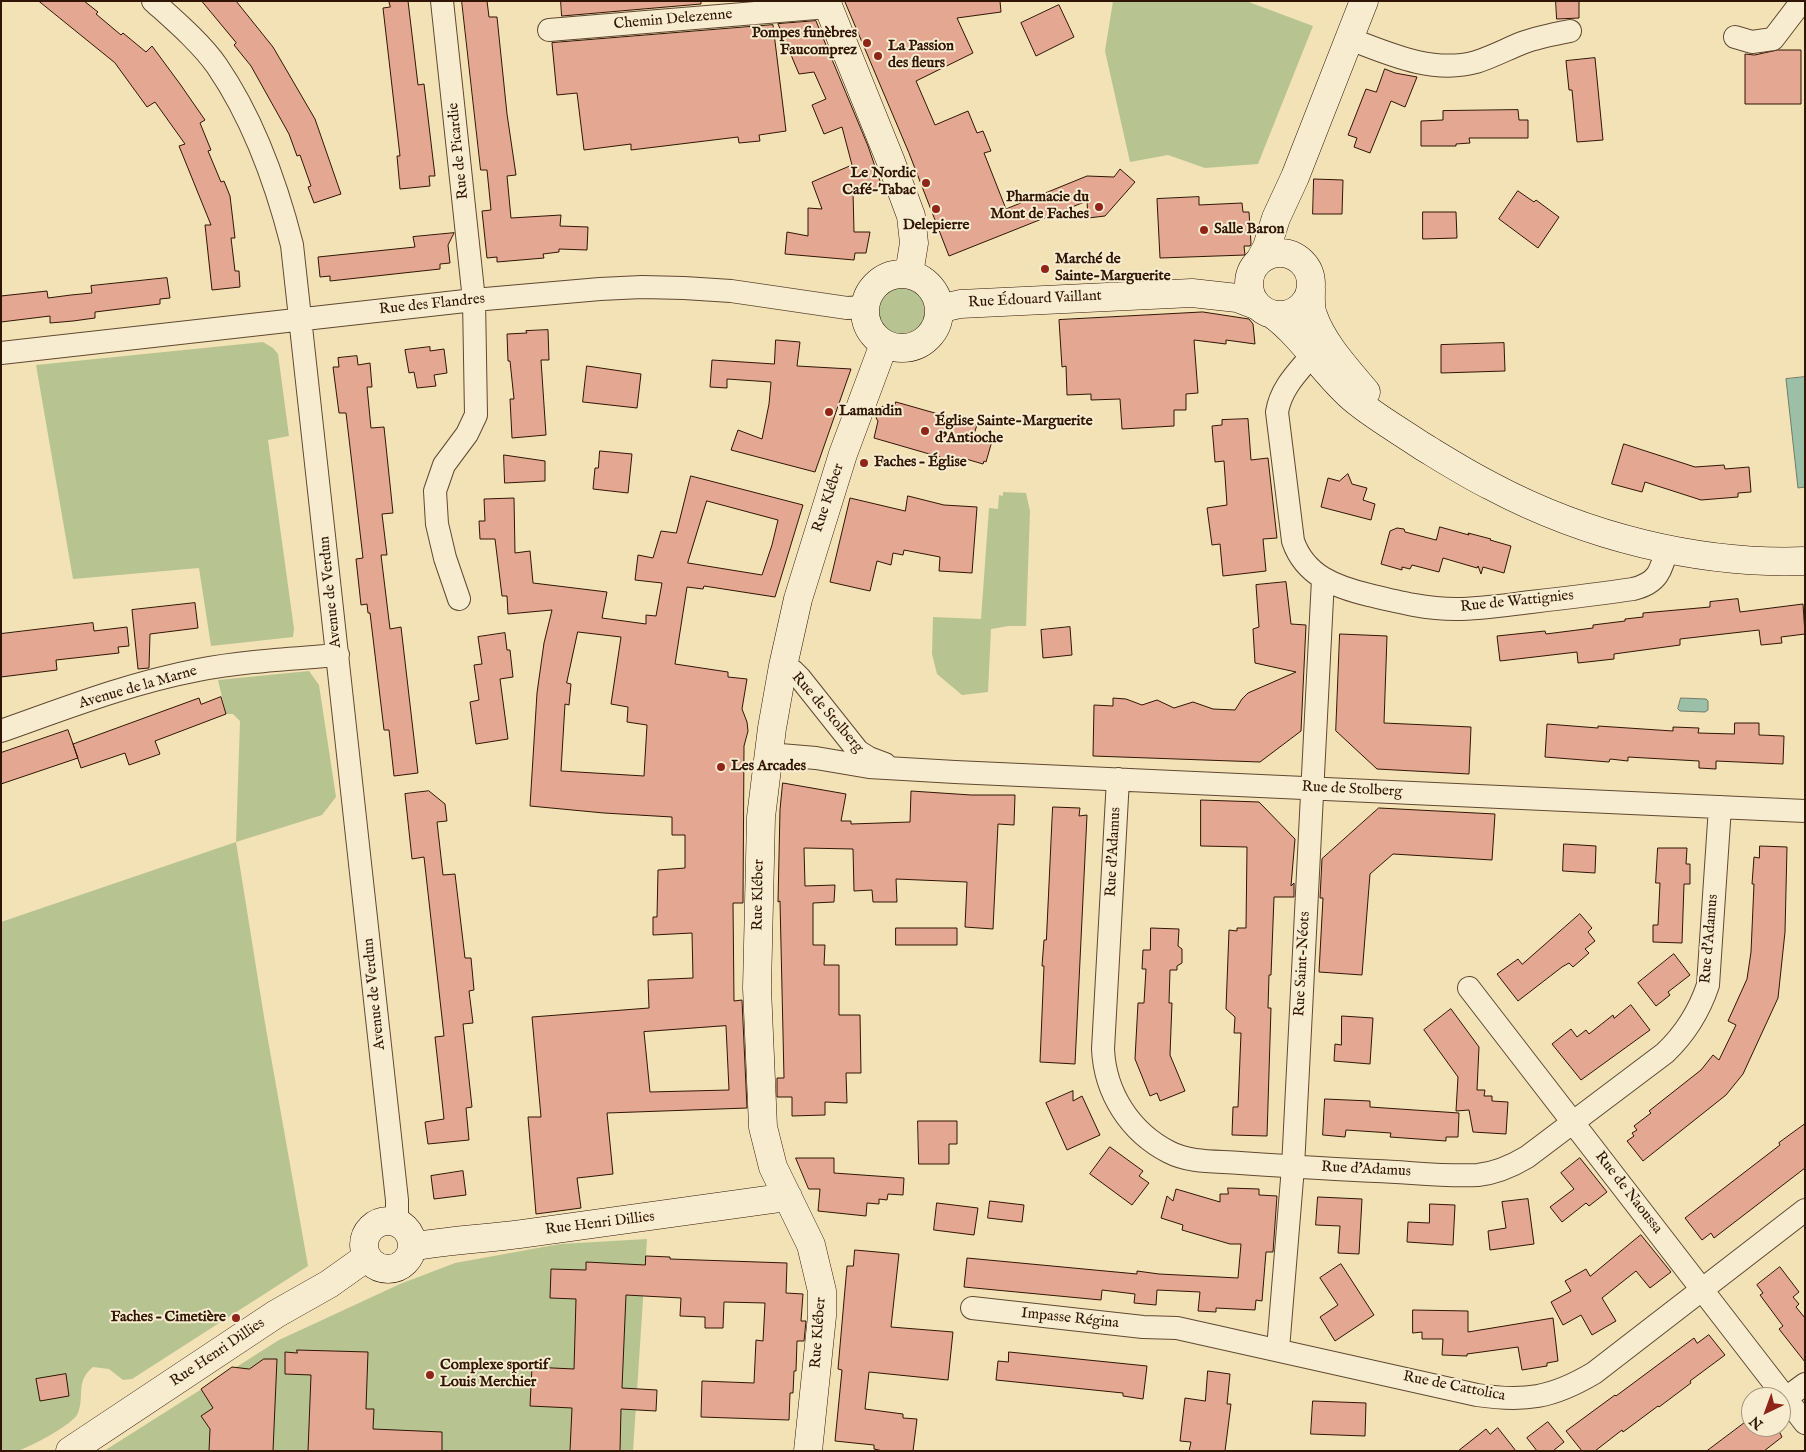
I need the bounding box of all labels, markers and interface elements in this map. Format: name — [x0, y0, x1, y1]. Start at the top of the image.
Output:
street label: Chemin Delezenne — [613, 6, 733, 34]
place label: Pompes funèbres Faucomprez — [752, 25, 857, 60]
marker: Pompes funèbres Faucomprez — [861, 37, 873, 49]
place label: La Passion des fleurs — [888, 38, 954, 73]
marker: La Passion des fleurs — [872, 50, 884, 62]
street label: Rue de Picardie — [445, 102, 473, 200]
place label: Le Nordic Café-Tabac — [842, 165, 916, 200]
marker: Le Nordic Café-Tabac — [920, 177, 932, 189]
place label: Pharmacie du Mont de Faches — [990, 189, 1089, 224]
marker: Pharmacie du Mont de Faches — [1093, 201, 1105, 213]
marker: Delepierre — [930, 203, 942, 215]
place label: Delepierre — [903, 217, 969, 235]
place label: Salle Baron — [1214, 221, 1284, 239]
marker: Salle Baron — [1198, 224, 1210, 236]
place label: Marché de Sainte-Marguerite — [1055, 251, 1171, 286]
marker: Marché de Sainte-Marguerite — [1039, 263, 1051, 275]
street label: Rue Édouard Vaillant — [968, 288, 1102, 312]
street label: Rue des Flandres — [378, 290, 486, 320]
place label: Lamandin — [839, 403, 902, 421]
marker: Lamandin — [823, 406, 835, 418]
place label: Église Sainte-Marguerite d'Antioche — [935, 413, 1093, 448]
marker: Église Sainte-Marguerite d'Antioche — [919, 425, 931, 437]
place label: Faches – Église — [874, 454, 967, 472]
marker: Faches – Église — [858, 457, 870, 469]
street label: Rue Kléber — [809, 461, 849, 535]
street label: Avenue de Verdun — [316, 535, 346, 649]
street label: Rue de Wattignies — [1459, 587, 1575, 617]
street label: Avenue de la Marne — [77, 663, 199, 713]
street label: Rue de Stolberg — [787, 669, 867, 757]
place label: Les Arcades — [731, 758, 806, 776]
marker: Les Arcades — [715, 761, 727, 773]
street label: Rue de Stolberg — [1301, 778, 1403, 802]
street label: Rue d'Adamus — [1103, 807, 1125, 897]
street label: Rue Kléber — [749, 859, 769, 931]
street label: Rue d'Adamus — [1697, 893, 1723, 985]
street label: Rue Saint-Néots — [1291, 911, 1315, 1017]
street label: Avenue de Verdun — [360, 937, 390, 1051]
street label: Rue de Naoussa — [1590, 1148, 1666, 1238]
street label: Rue d'Adamus — [1321, 1159, 1411, 1181]
street label: Rue Henri Dillies — [544, 1208, 656, 1240]
street label: Rue Kléber — [808, 1297, 830, 1369]
street label: Impasse Régina — [1020, 1305, 1120, 1333]
place label: Faches – Cimetière — [111, 1309, 226, 1327]
marker: Faches – Cimetière — [230, 1312, 242, 1324]
street label: Rue Henri Dillies — [167, 1315, 269, 1391]
place label: Complexe sportif Louis Merchier — [440, 1357, 548, 1392]
street label: Rue de Cattolica — [1401, 1368, 1507, 1406]
marker: Complexe sportif Louis Merchier — [424, 1369, 436, 1381]
north arrow — [1741, 1387, 1791, 1437]
text: N — [1746, 1412, 1767, 1433]

